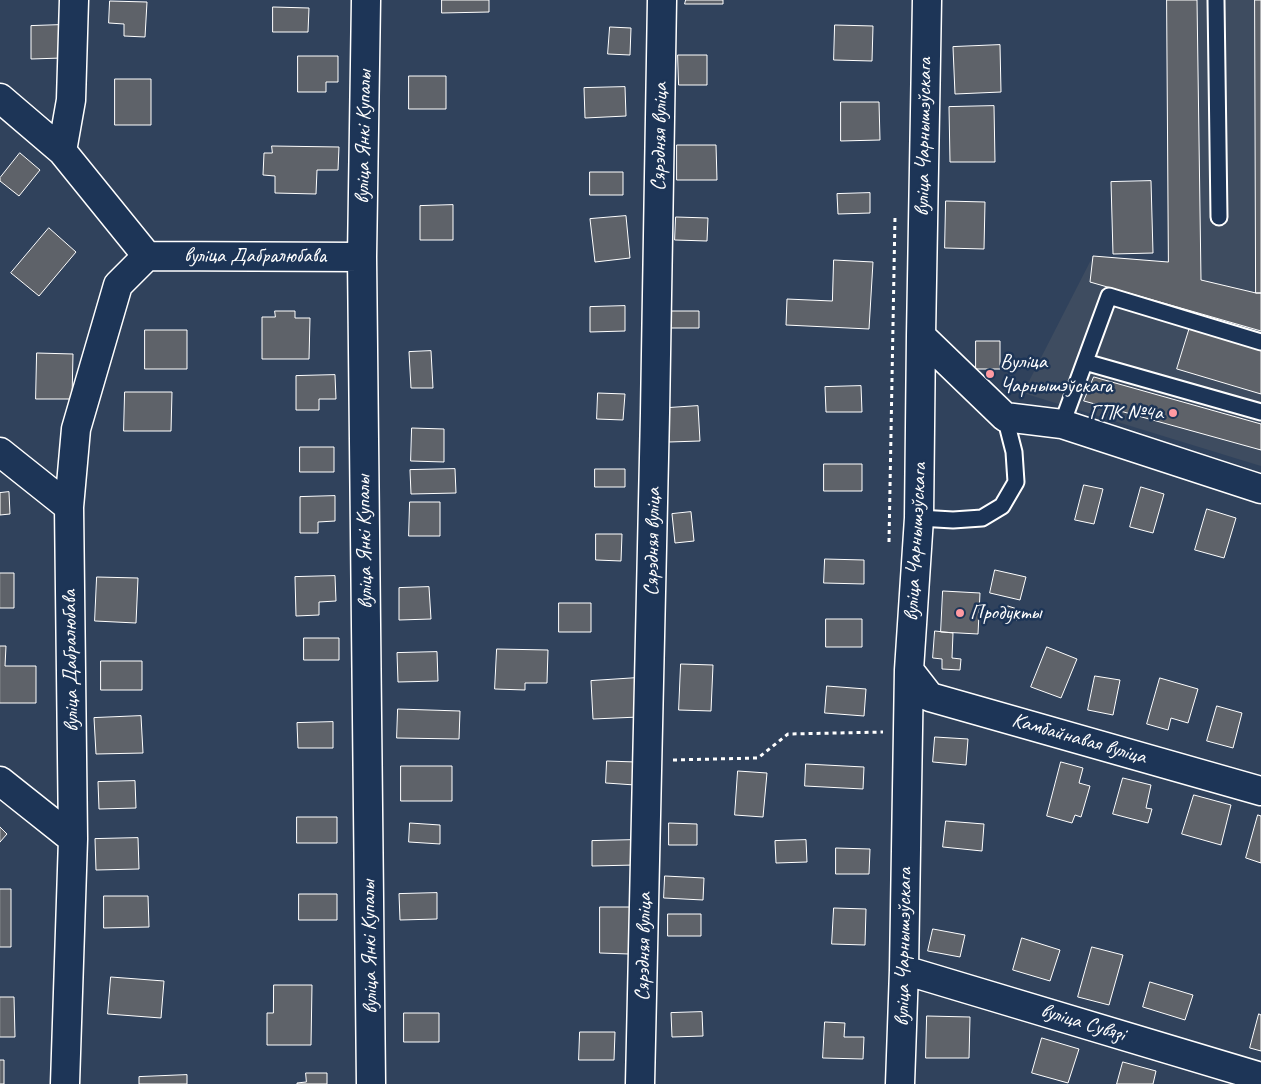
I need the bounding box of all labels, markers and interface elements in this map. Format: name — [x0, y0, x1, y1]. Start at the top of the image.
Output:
street label: вуліца Чарнышэўскага — [910, 57, 938, 217]
street label: вуліца Янкі Купалы — [350, 70, 378, 204]
street label: Сярэдняя вуліца — [646, 83, 674, 191]
street label: вуліца Дабралюбава — [184, 243, 326, 269]
place label: Вуліца Чарнышэўскага — [1000, 349, 1112, 399]
marker: Вуліца Чарнышэўскага — [984, 368, 996, 380]
place label: ГПК №4а — [1089, 400, 1163, 426]
marker: ГПК №4а — [1167, 407, 1179, 419]
street label: вуліца Чарнышэўскага — [899, 462, 933, 622]
street label: вуліца Янкі Купалы — [351, 475, 379, 609]
street label: Сярэдняя вуліца — [639, 488, 667, 596]
street label: вуліца Дабралюбава — [57, 590, 85, 732]
place label: Продукты — [970, 600, 1041, 626]
marker: Продукты — [954, 607, 966, 619]
street label: Камбайнавая вуліца — [1009, 708, 1149, 770]
street label: вуліца Чарнышэўскага — [890, 867, 918, 1027]
street label: вуліца Янкі Купалы — [356, 880, 384, 1014]
street label: Сярэдняя вуліца — [630, 893, 658, 1001]
street label: вуліца Сувязі — [1038, 998, 1128, 1048]

